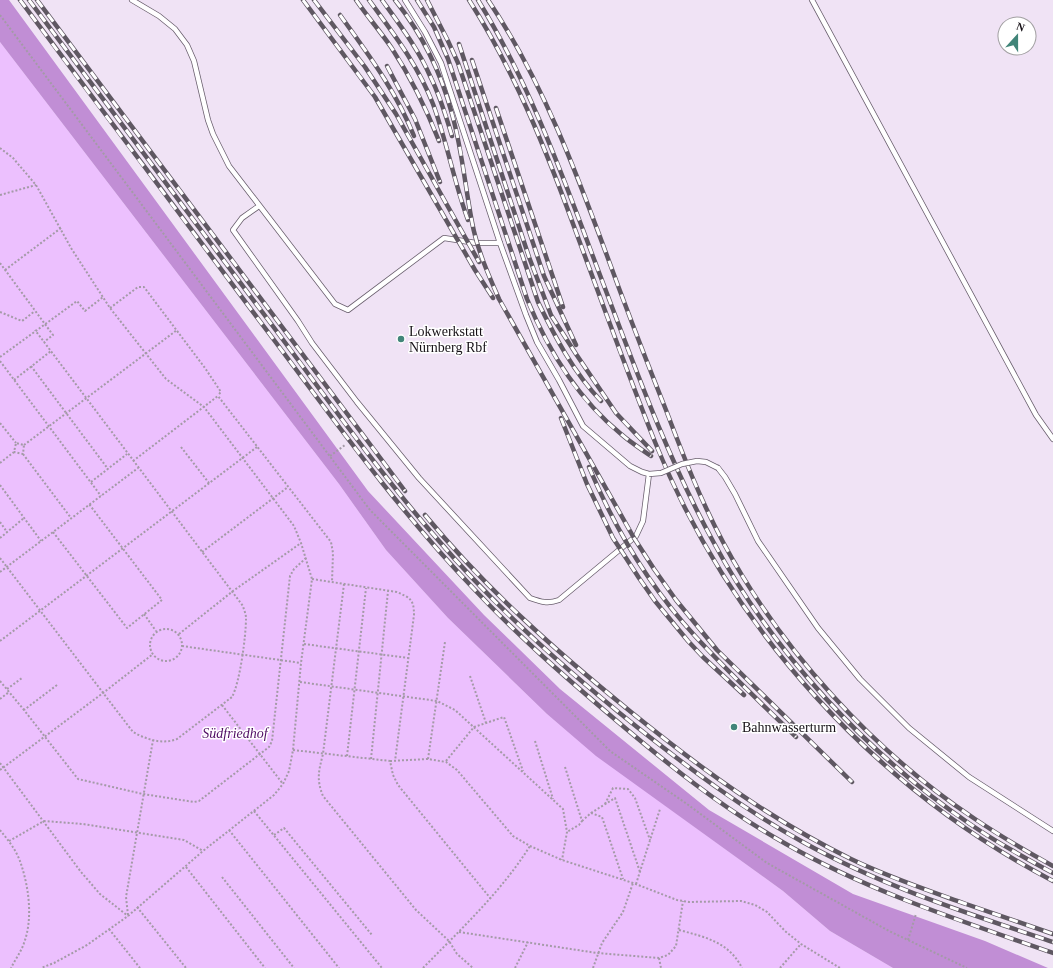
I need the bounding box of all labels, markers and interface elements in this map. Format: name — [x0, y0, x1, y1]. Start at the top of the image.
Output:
north arrow — [997, 16, 1037, 56]
text: N — [1015, 20, 1026, 34]
place label: Lokwerkstatt Nürnberg Rbf — [409, 324, 487, 355]
marker: Lokwerkstatt Nürnberg Rbf — [396, 334, 406, 344]
place label: Bahnwasserturm — [742, 720, 836, 735]
marker: Bahnwasserturm — [729, 722, 739, 732]
park label: Südfriedhof — [202, 726, 270, 741]

